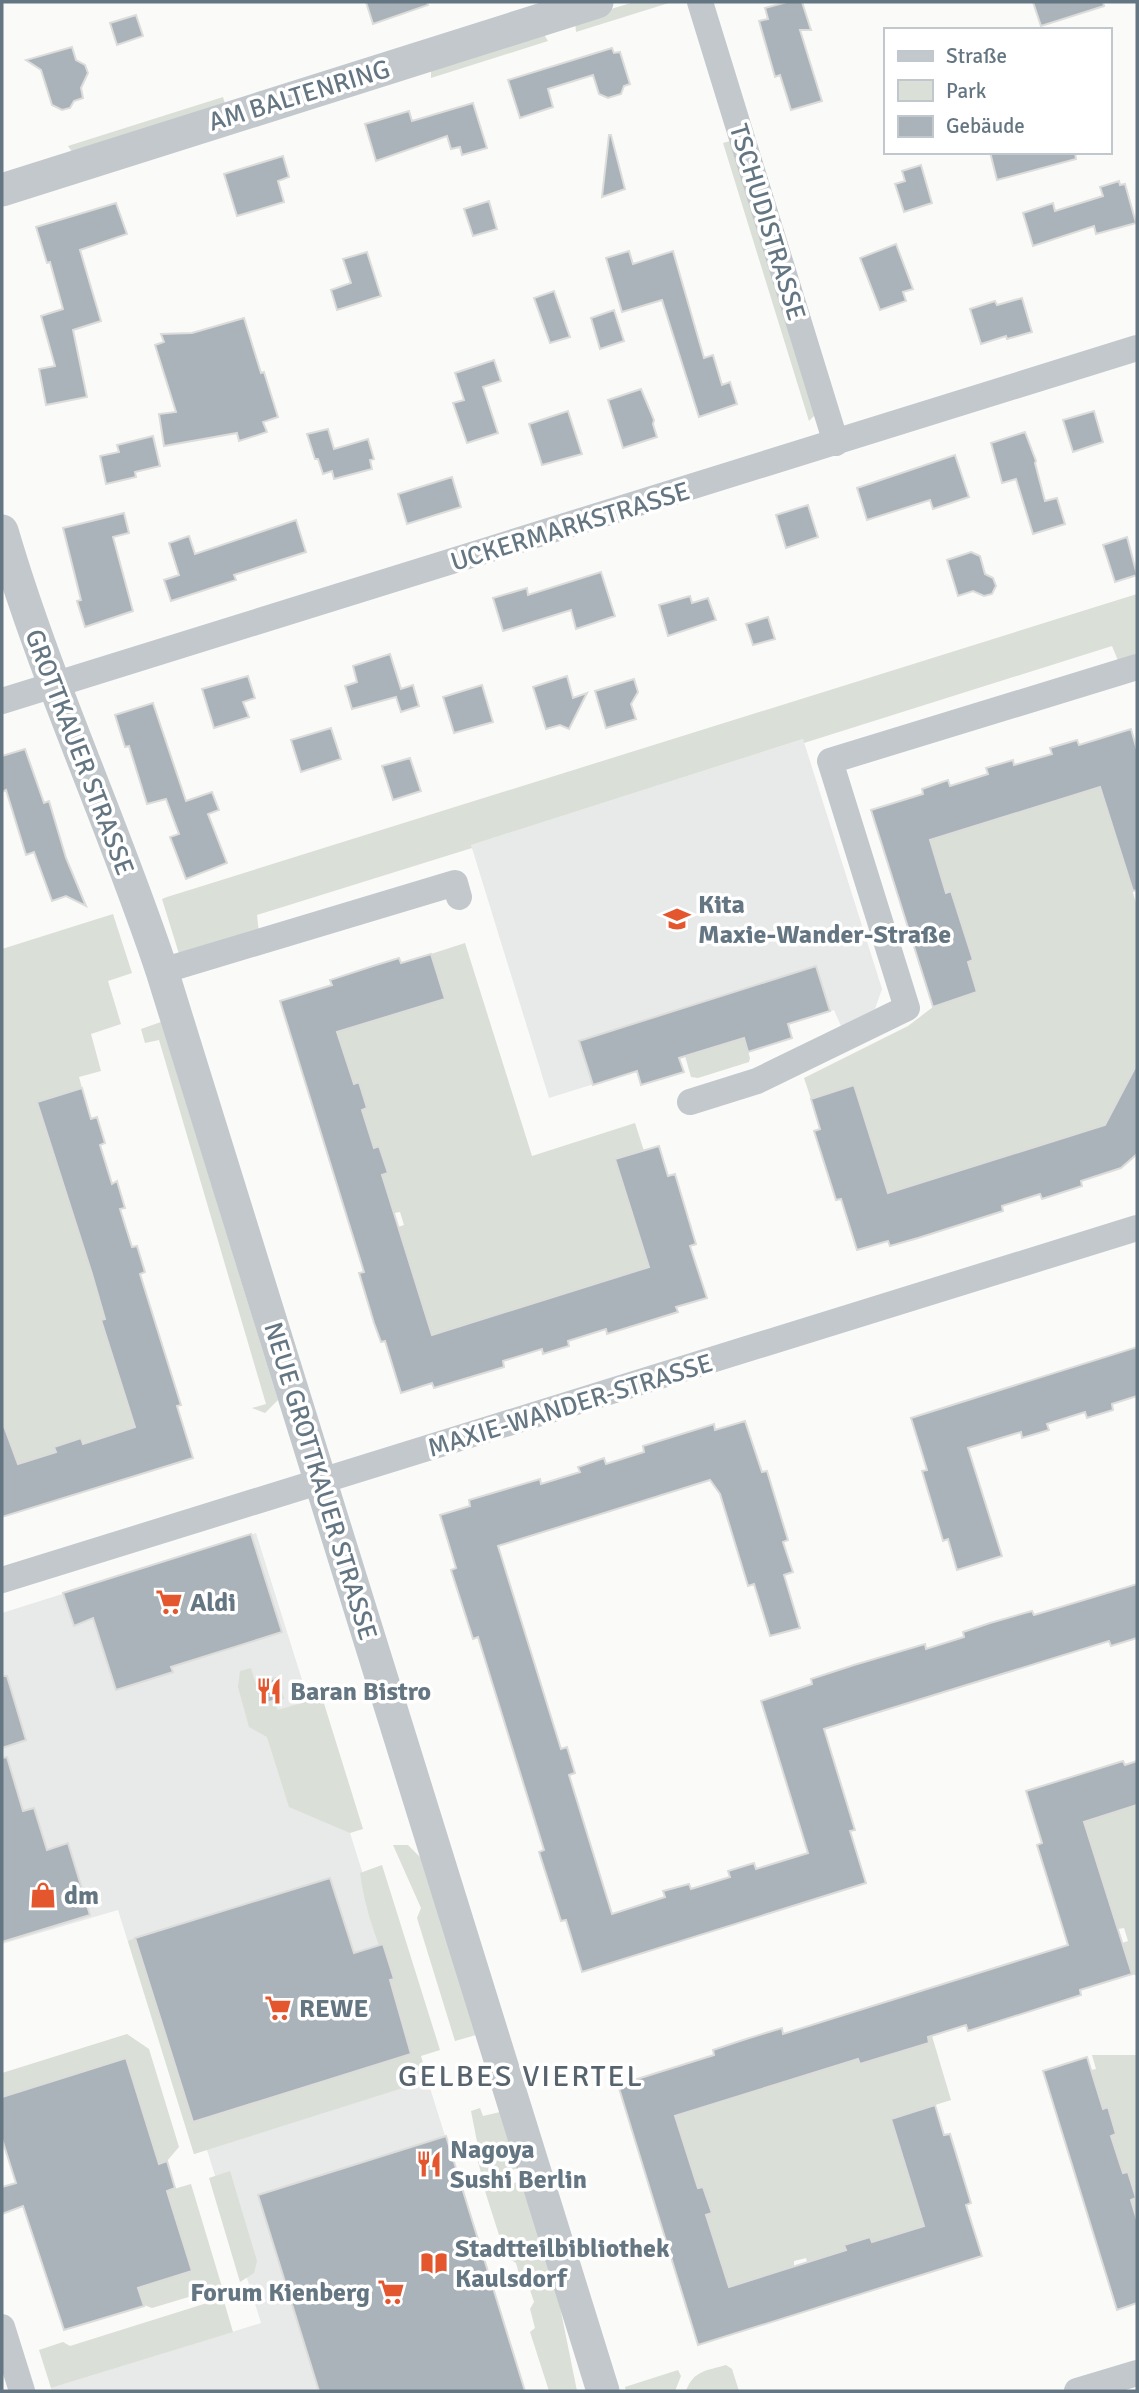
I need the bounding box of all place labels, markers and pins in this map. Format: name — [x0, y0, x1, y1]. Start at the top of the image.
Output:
place label: Kita Maxie-Wander-Straße — [698, 889, 951, 951]
school or university icon: Kita Maxie-Wander-Straße — [662, 904, 692, 934]
supermarket icon: Aldi — [154, 1587, 184, 1617]
place label: Aldi — [190, 1587, 236, 1619]
restaurant icon: Baran Bistro — [254, 1676, 284, 1706]
place label: Baran Bistro — [290, 1676, 431, 1708]
shop icon: dm — [28, 1880, 58, 1910]
place label: dm — [64, 1880, 99, 1912]
supermarket icon: REWE — [263, 1993, 293, 2023]
place label: REWE — [299, 1993, 368, 2025]
place label: Nagoya Sushi Berlin — [450, 2134, 587, 2196]
restaurant icon: Nagoya Sushi Berlin — [414, 2149, 444, 2179]
place label: Stadtteilbibliothek Kaulsdorf — [455, 2233, 670, 2295]
library icon: Stadtteilbibliothek Kaulsdorf — [419, 2248, 449, 2278]
place label: Forum Kienberg — [190, 2277, 370, 2309]
supermarket icon: Forum Kienberg — [376, 2277, 406, 2307]

